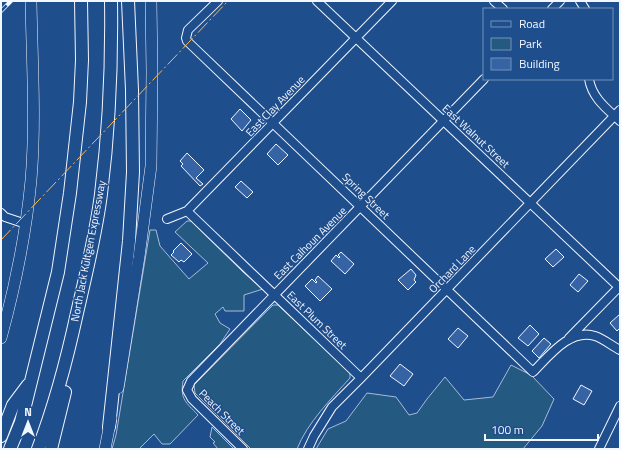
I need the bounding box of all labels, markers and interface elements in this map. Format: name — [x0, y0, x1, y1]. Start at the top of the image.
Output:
legend — [483, 8, 613, 80]
text: Road — [519, 14, 545, 33]
text: Park — [519, 34, 542, 53]
text: Building — [519, 54, 560, 73]
street label: East Clay Avenue — [242, 72, 309, 140]
street label: East Walnut Street — [439, 100, 513, 172]
street label: Spring Street — [339, 169, 393, 223]
street label: North Jack Kultgen Expressway — [66, 178, 110, 323]
street label: East Calhoun Avenue — [270, 203, 350, 283]
street label: Orchard Lane — [425, 241, 479, 297]
street label: East Plum Street — [283, 287, 351, 353]
street label: Peach Street — [195, 385, 249, 439]
north arrow — [8, 402, 48, 442]
text: N — [24, 404, 32, 420]
scale bar — [485, 416, 598, 442]
text: 100 m — [491, 420, 524, 439]

